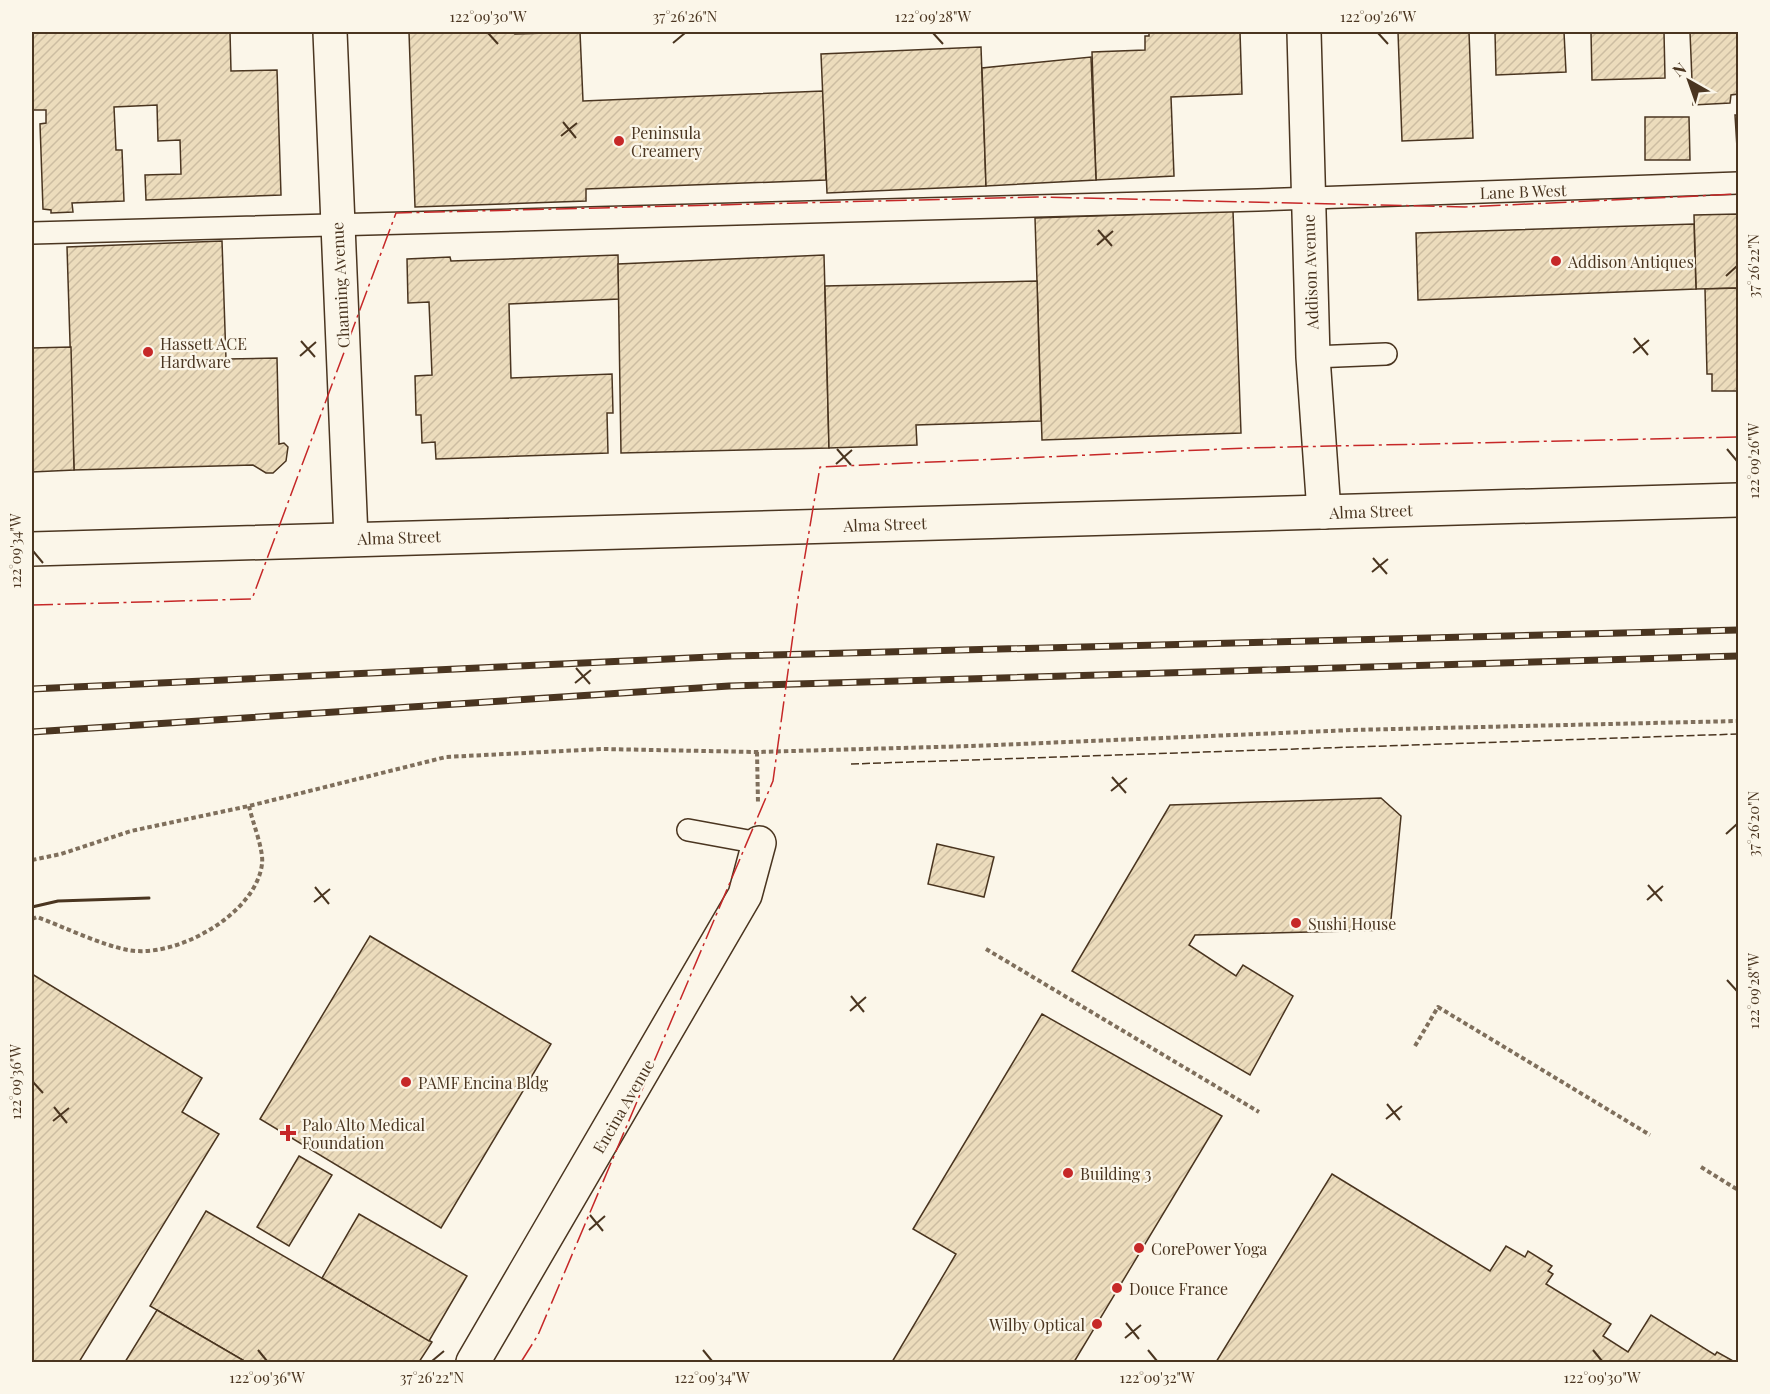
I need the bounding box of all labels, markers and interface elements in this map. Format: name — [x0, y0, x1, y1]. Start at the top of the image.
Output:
text: 122°09'30"W — [450, 6, 527, 26]
text: 37°26'26"N — [653, 6, 718, 26]
text: 122°09'28"W — [895, 6, 972, 26]
text: 122°09'26"W — [1340, 6, 1416, 26]
north arrow — [1659, 51, 1719, 111]
text: N — [1668, 57, 1691, 81]
place label: Peninsula Creamery — [631, 122, 702, 161]
marker: Peninsula Creamery — [612, 134, 626, 148]
street label: Lane B West — [1479, 179, 1567, 203]
street label: Addison Avenue — [1297, 214, 1323, 331]
street label: Channing Avenue — [326, 221, 354, 349]
text: 37°26'22"N — [1743, 233, 1763, 298]
place label: Addison Antiques — [1567, 251, 1694, 272]
marker: Addison Antiques — [1549, 254, 1563, 268]
place label: Hassett ACE Hardware — [160, 333, 247, 372]
marker: Hassett ACE Hardware — [141, 345, 155, 359]
text: 122°09'26"W — [1743, 423, 1763, 499]
street label: Alma Street — [1328, 499, 1413, 523]
street label: Alma Street — [842, 512, 927, 536]
text: 122°09'34"W — [5, 513, 25, 589]
street label: Alma Street — [356, 525, 441, 549]
text: 37°26'20"N — [1743, 791, 1763, 857]
place label: Sushi House — [1308, 913, 1396, 934]
marker: Sushi House — [1289, 916, 1303, 930]
text: 122°09'28"W — [1743, 952, 1763, 1029]
text: 122°09'36"W — [5, 1044, 25, 1120]
street label: Encina Avenue — [588, 1055, 658, 1157]
place label: PAMF Encina Bldg — [418, 1072, 549, 1093]
marker: PAMF Encina Bldg — [399, 1075, 413, 1089]
place label: Palo Alto Medical Foundation — [302, 1114, 425, 1153]
marker: Palo Alto Medical Foundation — [279, 1124, 297, 1142]
place label: Building 3 — [1080, 1163, 1151, 1184]
marker: Building 3 — [1061, 1166, 1075, 1180]
place label: CorePower Yoga — [1151, 1238, 1267, 1259]
marker: CorePower Yoga — [1132, 1241, 1146, 1255]
place label: Douce France — [1129, 1278, 1228, 1299]
marker: Douce France — [1110, 1281, 1124, 1295]
place label: Wilby Optical — [988, 1314, 1085, 1335]
marker: Wilby Optical — [1090, 1317, 1104, 1331]
text: 122°09'36"W — [229, 1367, 305, 1387]
text: 37°26'22"N — [400, 1367, 465, 1387]
text: 122°09'34"W — [674, 1367, 750, 1387]
text: 122°09'32"W — [1119, 1367, 1195, 1387]
text: 122°09'30"W — [1564, 1367, 1641, 1387]

